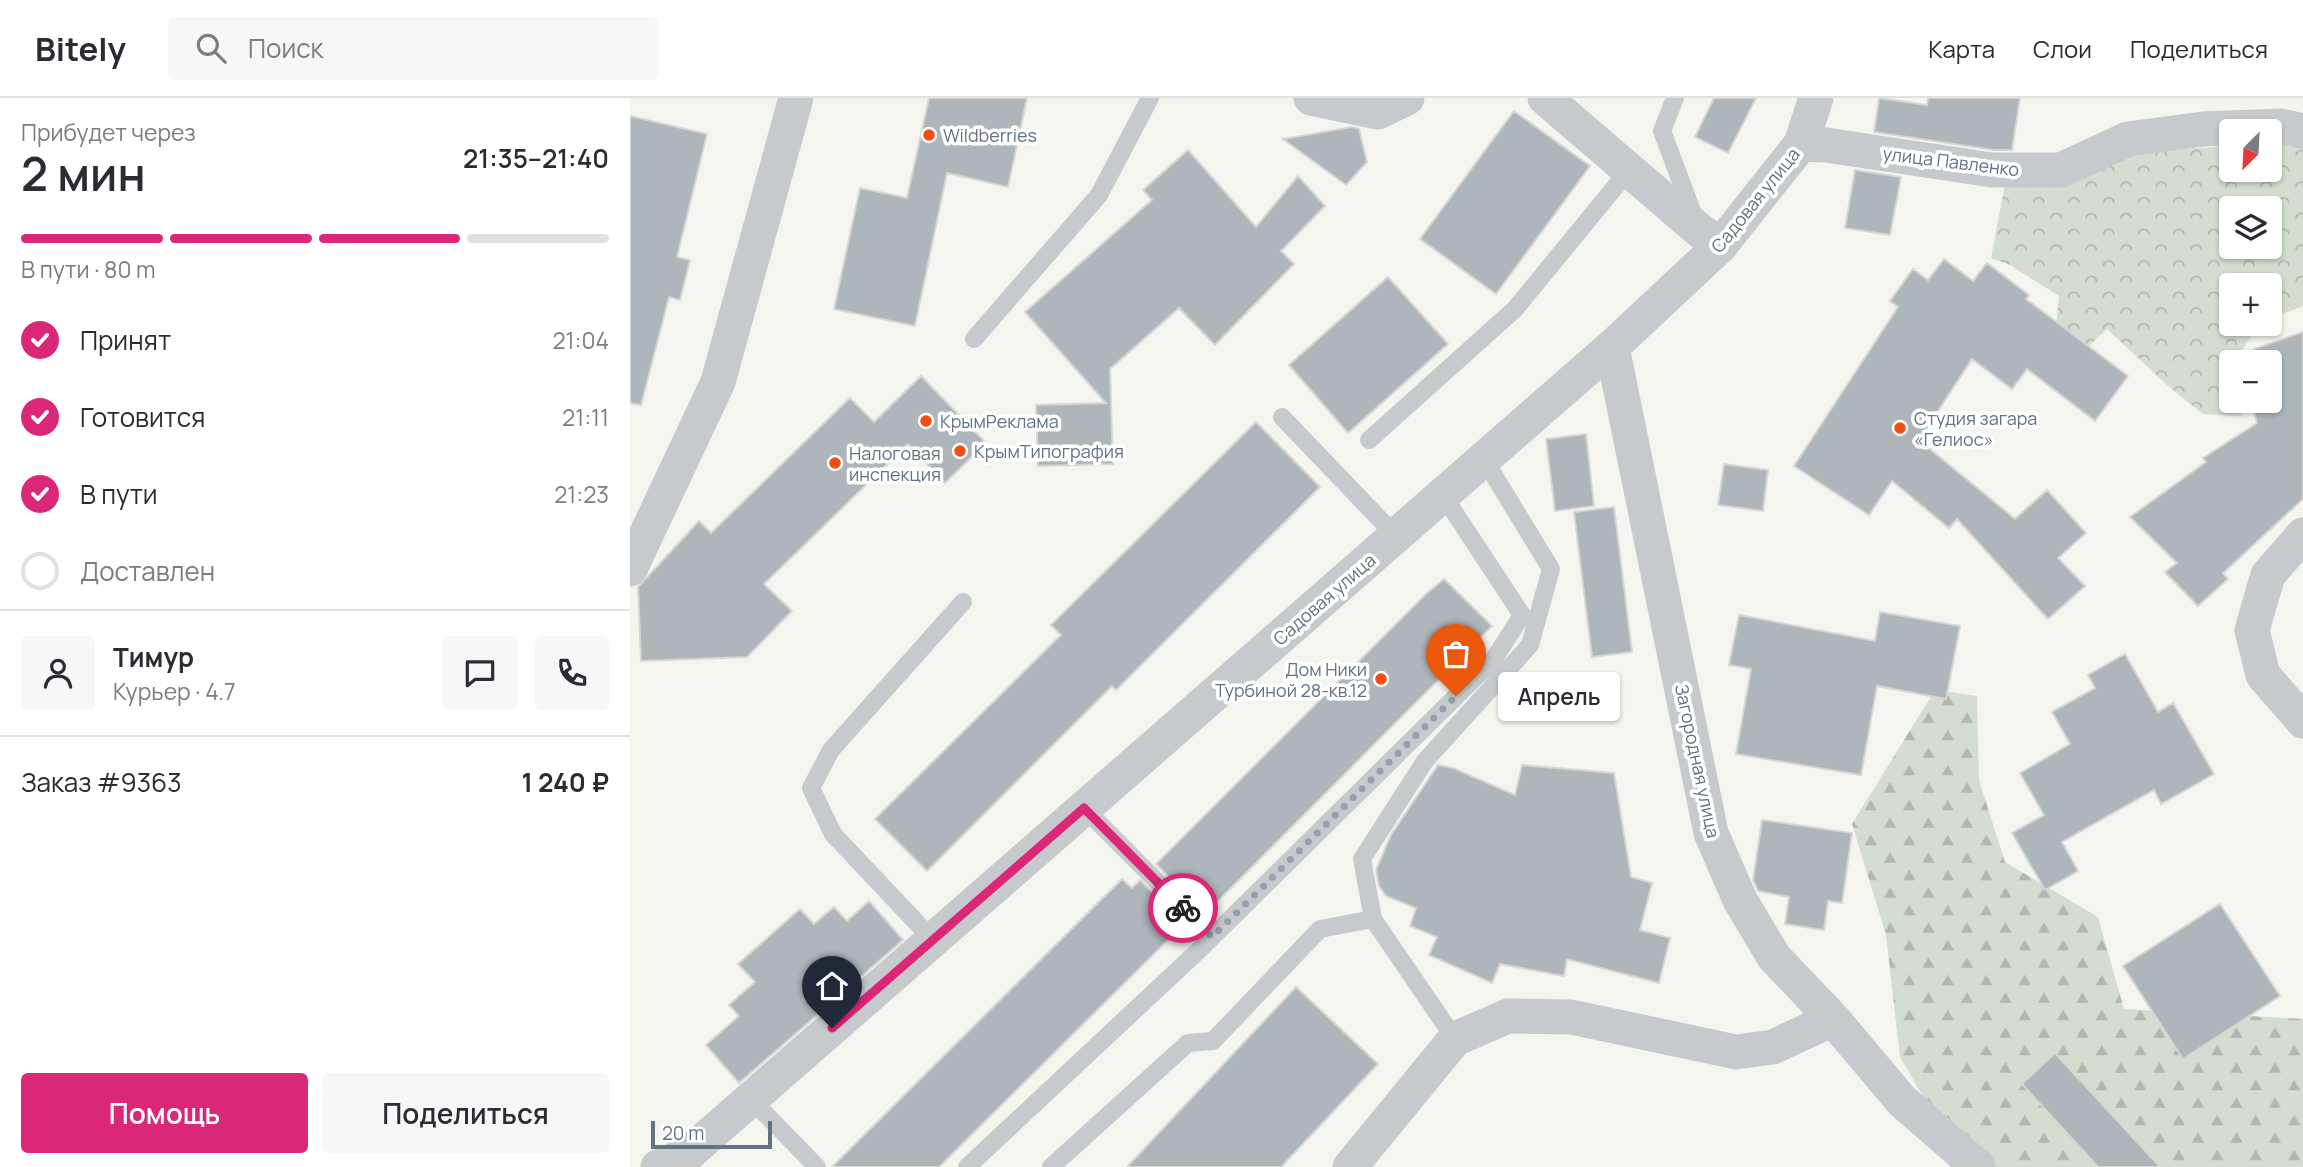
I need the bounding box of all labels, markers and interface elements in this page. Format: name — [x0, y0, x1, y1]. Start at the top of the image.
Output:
search box — [168, 17, 658, 80]
text: Bitely — [35, 26, 126, 71]
icon: search — [192, 29, 230, 67]
text: Поиск — [248, 30, 324, 66]
text: Карта — [1928, 32, 1995, 65]
text: Слои — [2033, 32, 2092, 65]
text: Поделиться — [2130, 32, 2268, 65]
text: Прибудет через — [21, 116, 196, 148]
north arrow — [2219, 119, 2282, 182]
map controls — [2219, 119, 2282, 413]
place label: Wildberries — [943, 123, 1037, 147]
marker: Wildberries — [921, 127, 937, 143]
text: 21:35–21:40 — [463, 140, 609, 176]
street label: улица Павленко — [1881, 141, 2021, 181]
text: 2 мин — [21, 142, 146, 205]
street label: Садовая улица — [1705, 143, 1805, 257]
button: layers — [2219, 196, 2282, 259]
text: В пути · 80 m — [21, 253, 156, 285]
button: + — [2219, 273, 2282, 336]
icon: check — [21, 321, 59, 359]
text: Принят — [80, 322, 171, 358]
text: 21:04 — [552, 324, 609, 356]
button: − — [2219, 350, 2282, 413]
icon: check — [21, 398, 59, 436]
text: Готовится — [80, 399, 205, 435]
text: 21:11 — [562, 401, 609, 433]
place label: Студия загара «Гелиос» — [1914, 406, 2037, 451]
place label: КрымРеклама — [940, 409, 1059, 433]
marker: КрымРеклама — [918, 413, 934, 429]
marker: Студия загара «Гелиос» — [1892, 420, 1908, 436]
place label: КрымТипография — [974, 439, 1124, 463]
place label: Налоговая инспекция — [849, 441, 941, 486]
marker: КрымТипография — [952, 443, 968, 459]
marker: Налоговая инспекция — [827, 455, 843, 471]
icon: check — [21, 475, 59, 513]
text: В пути — [80, 476, 158, 512]
text: 21:23 — [554, 478, 609, 510]
street label: Садовая улица — [1268, 548, 1380, 650]
text: Доставлен — [80, 553, 215, 589]
pin — [1426, 624, 1486, 696]
icon: bag — [1437, 635, 1475, 673]
button: person — [21, 636, 95, 710]
button: chat — [443, 636, 517, 710]
button: phone — [535, 636, 609, 710]
text: Тимур — [113, 639, 194, 675]
place label: Дом Ники Турбиной 28-кв.12 — [1215, 657, 1367, 702]
marker: Дом Ники Турбиной 28-кв.12 — [1373, 671, 1389, 687]
callout: Апрель — [1498, 672, 1620, 720]
text: Курьер · 4.7 — [113, 675, 236, 707]
text: Апрель — [1517, 680, 1601, 712]
street label: Загородная улица — [1670, 682, 1726, 840]
text: Заказ #9363 — [21, 764, 182, 800]
text: 1 240 ₽ — [522, 764, 609, 800]
courier — [1148, 873, 1218, 943]
icon: bike — [1164, 889, 1202, 927]
pin — [802, 956, 862, 1028]
icon: home — [813, 967, 851, 1005]
button: Помощь — [21, 1073, 308, 1153]
button: Поделиться — [322, 1073, 609, 1153]
scale bar — [651, 1118, 772, 1150]
text: 20 m — [662, 1120, 704, 1146]

